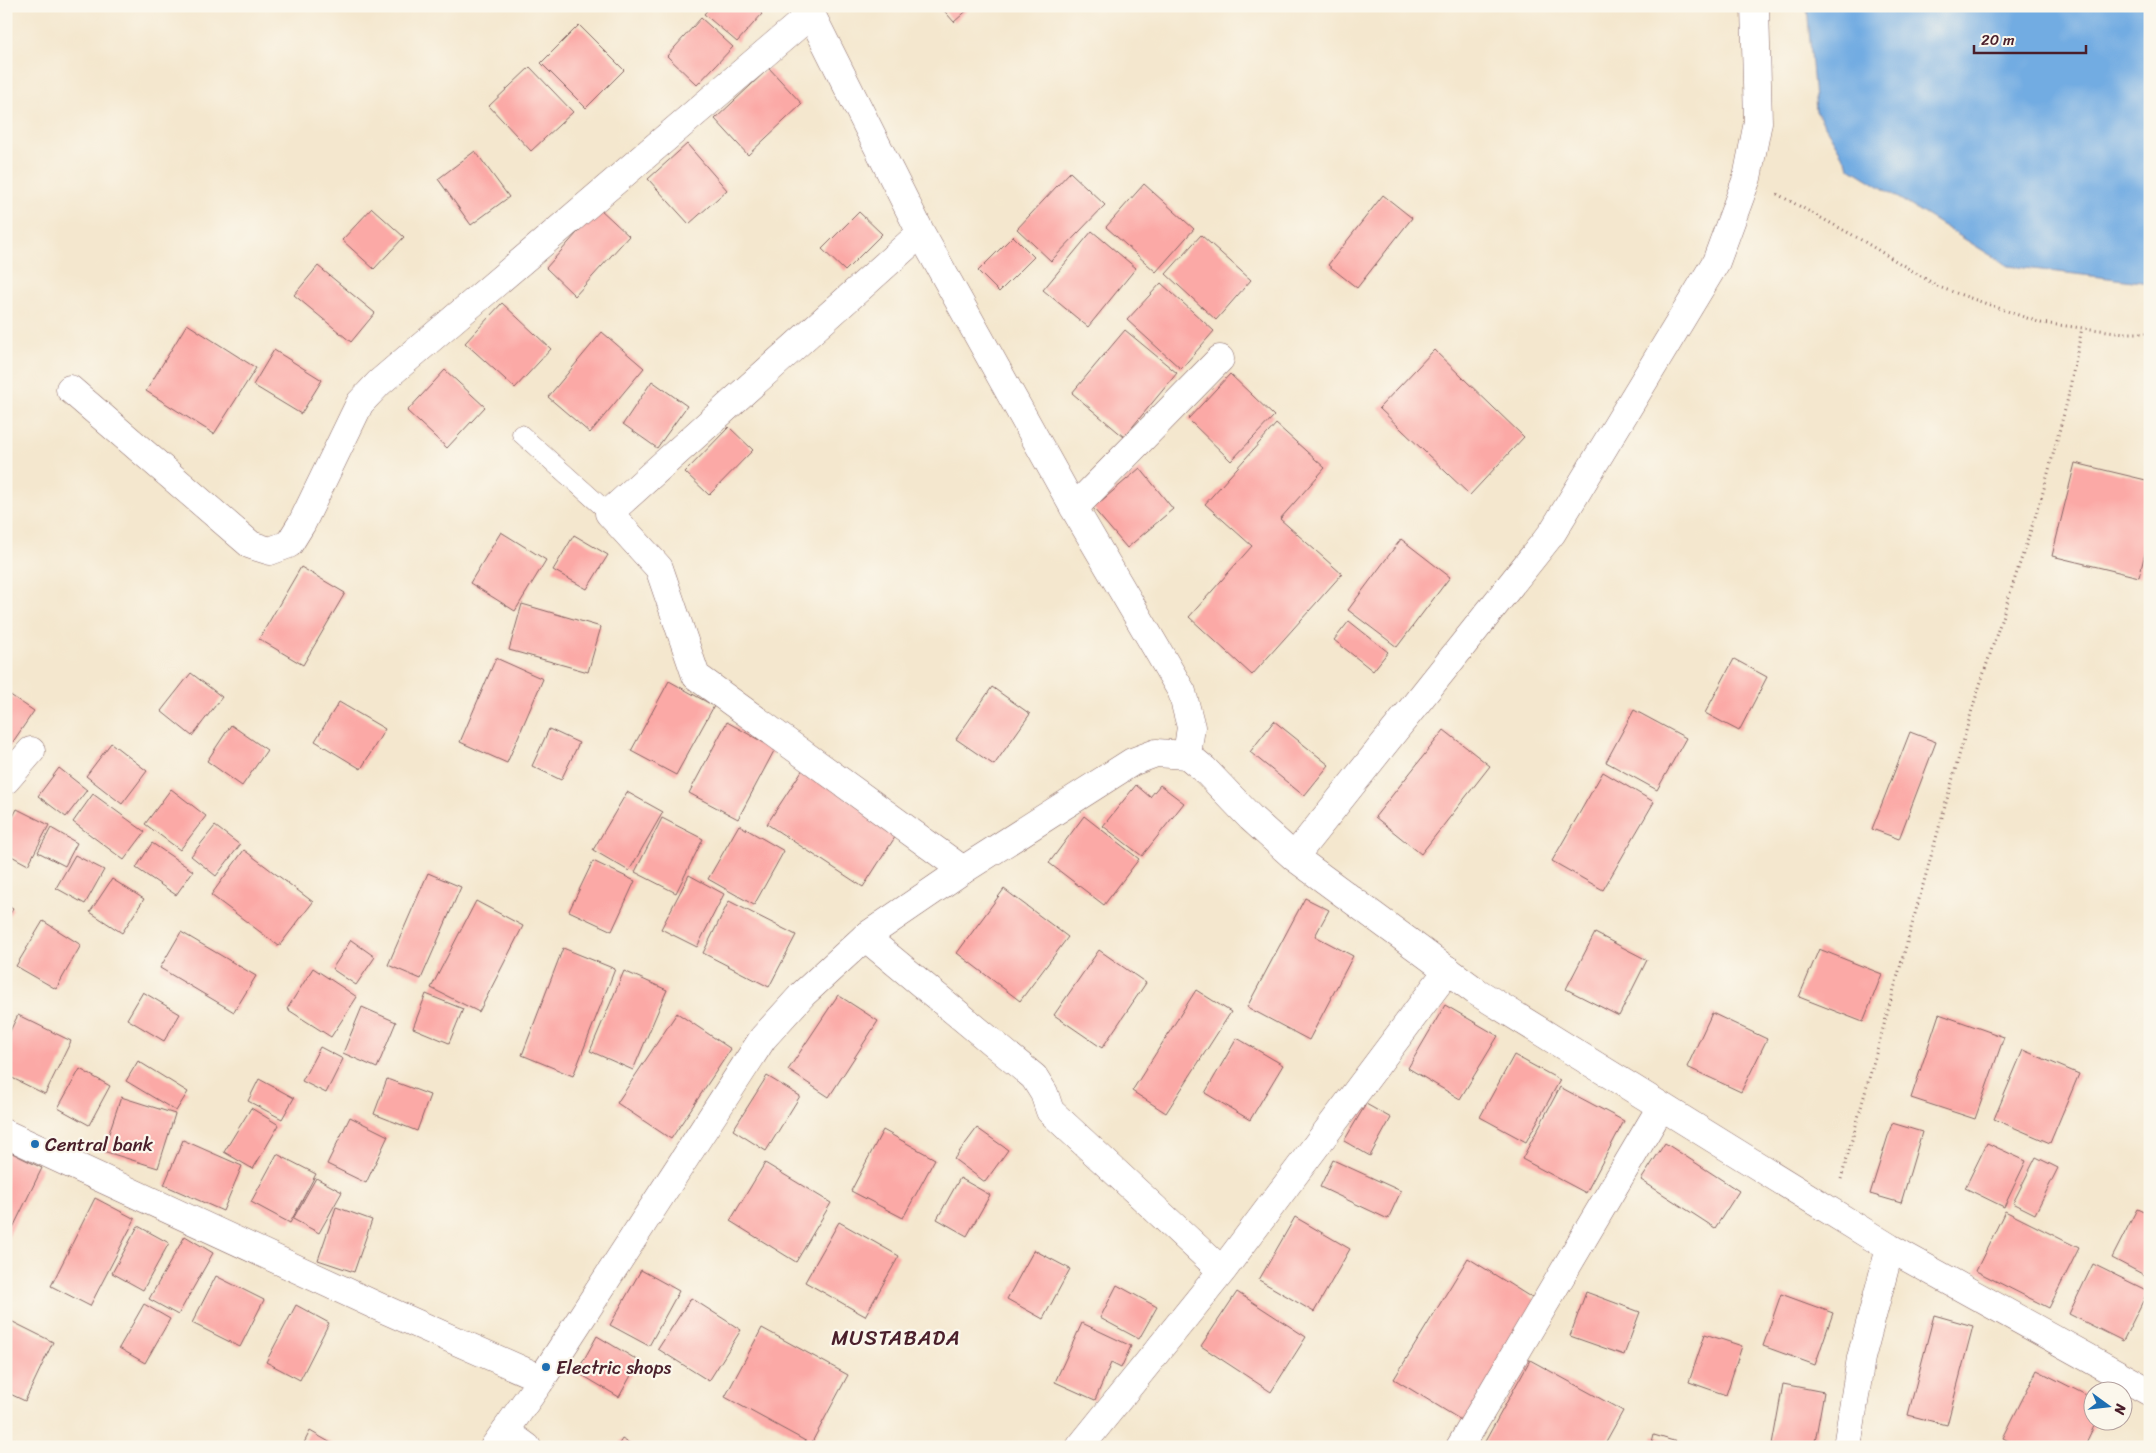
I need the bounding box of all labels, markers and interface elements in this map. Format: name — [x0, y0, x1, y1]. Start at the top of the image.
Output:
scale bar — [1974, 22, 2086, 54]
text: 20 m — [1981, 27, 2015, 53]
place label: Central bank — [45, 1128, 154, 1161]
marker: Central bank — [29, 1138, 41, 1150]
district label: MUSTABADA — [831, 1319, 961, 1357]
place label: Electric shops — [556, 1351, 672, 1384]
marker: Electric shops — [540, 1361, 552, 1373]
north arrow — [2084, 1380, 2134, 1430]
text: N — [2107, 1400, 2134, 1417]

